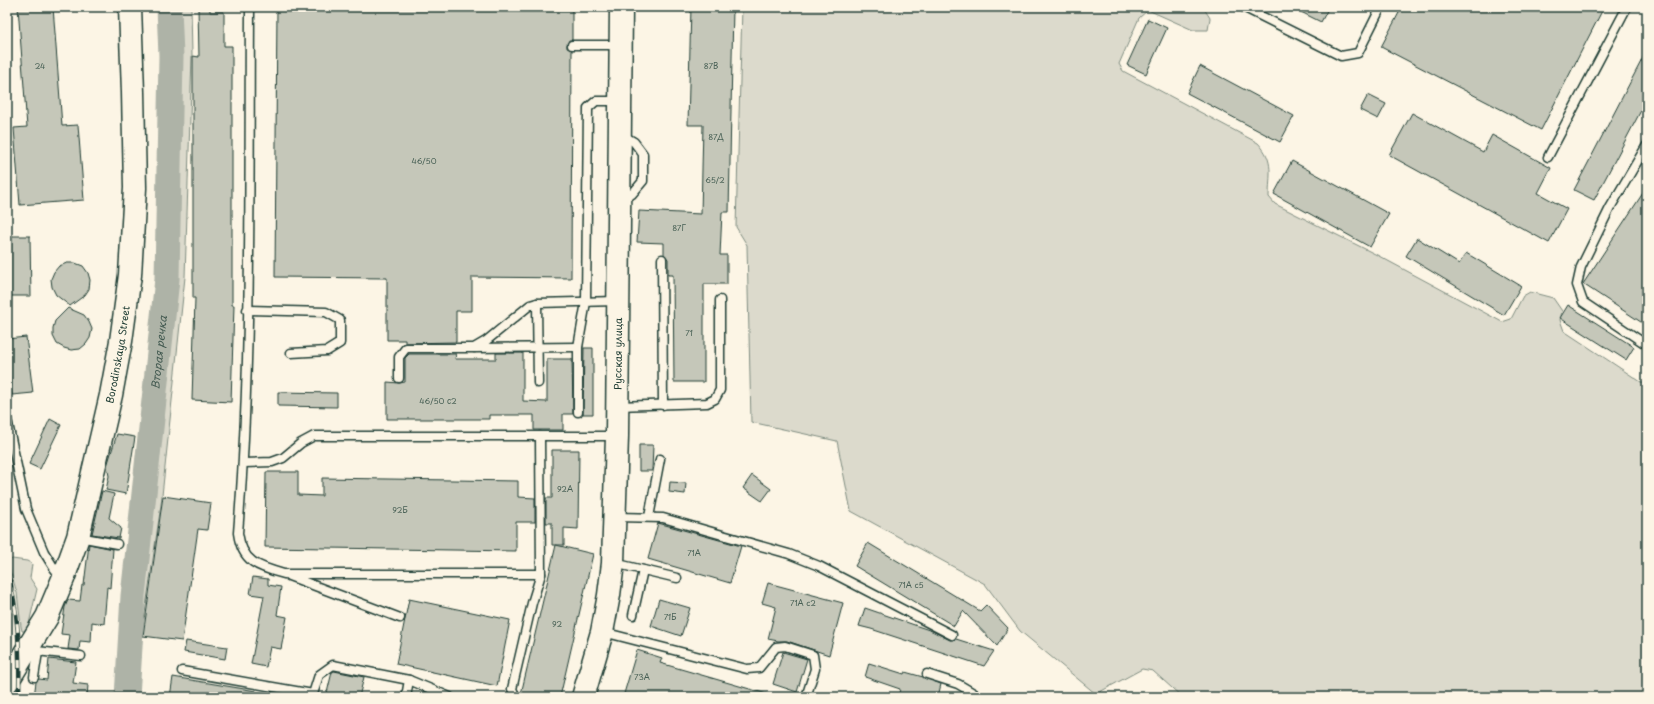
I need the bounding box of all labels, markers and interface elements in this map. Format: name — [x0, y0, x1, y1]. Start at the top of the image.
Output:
house number: 24 — [35, 60, 45, 72]
house number: 87В — [704, 60, 718, 72]
house number: 87Д — [708, 131, 724, 143]
house number: 46/50 — [411, 155, 437, 167]
house number: 65/2 — [705, 174, 725, 186]
house number: 87Г — [672, 222, 686, 234]
street label: Borodinskaya Street — [101, 305, 133, 405]
water label: Вторая речка — [146, 314, 171, 390]
street label: Русская улица — [609, 317, 626, 390]
house number: 71 — [685, 327, 693, 339]
house number: 46/50 с2 — [419, 395, 457, 407]
house number: 92А — [557, 483, 573, 495]
house number: 92Б — [392, 504, 408, 516]
house number: 71А — [687, 547, 701, 559]
house number: 71А с5 — [898, 579, 924, 591]
house number: 71А с2 — [790, 597, 816, 609]
house number: 71Б — [664, 611, 676, 623]
house number: 92 — [552, 618, 562, 630]
house number: 73А — [634, 671, 650, 683]

